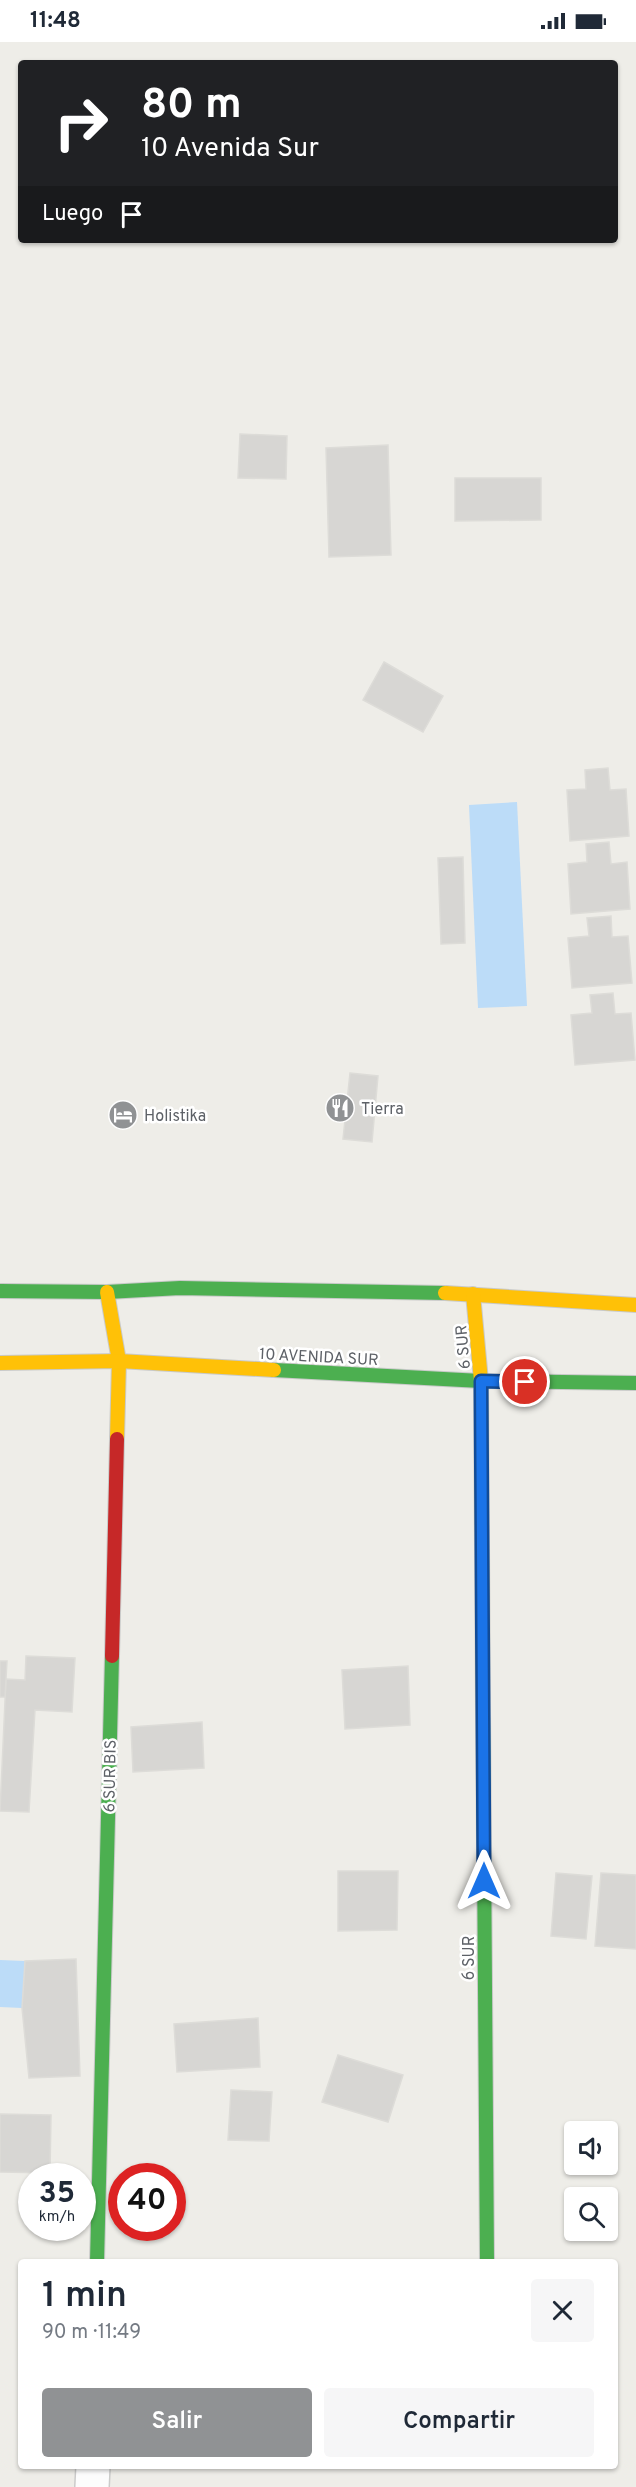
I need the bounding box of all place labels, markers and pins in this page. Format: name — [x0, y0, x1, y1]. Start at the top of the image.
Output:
restaurant icon: Tierra — [324, 1092, 356, 1124]
hotel icon: Holistika — [107, 1099, 139, 1131]
place label: Tierra — [361, 1100, 404, 1120]
place label: Holistika — [144, 1107, 206, 1127]
pin — [499, 1356, 550, 1407]

